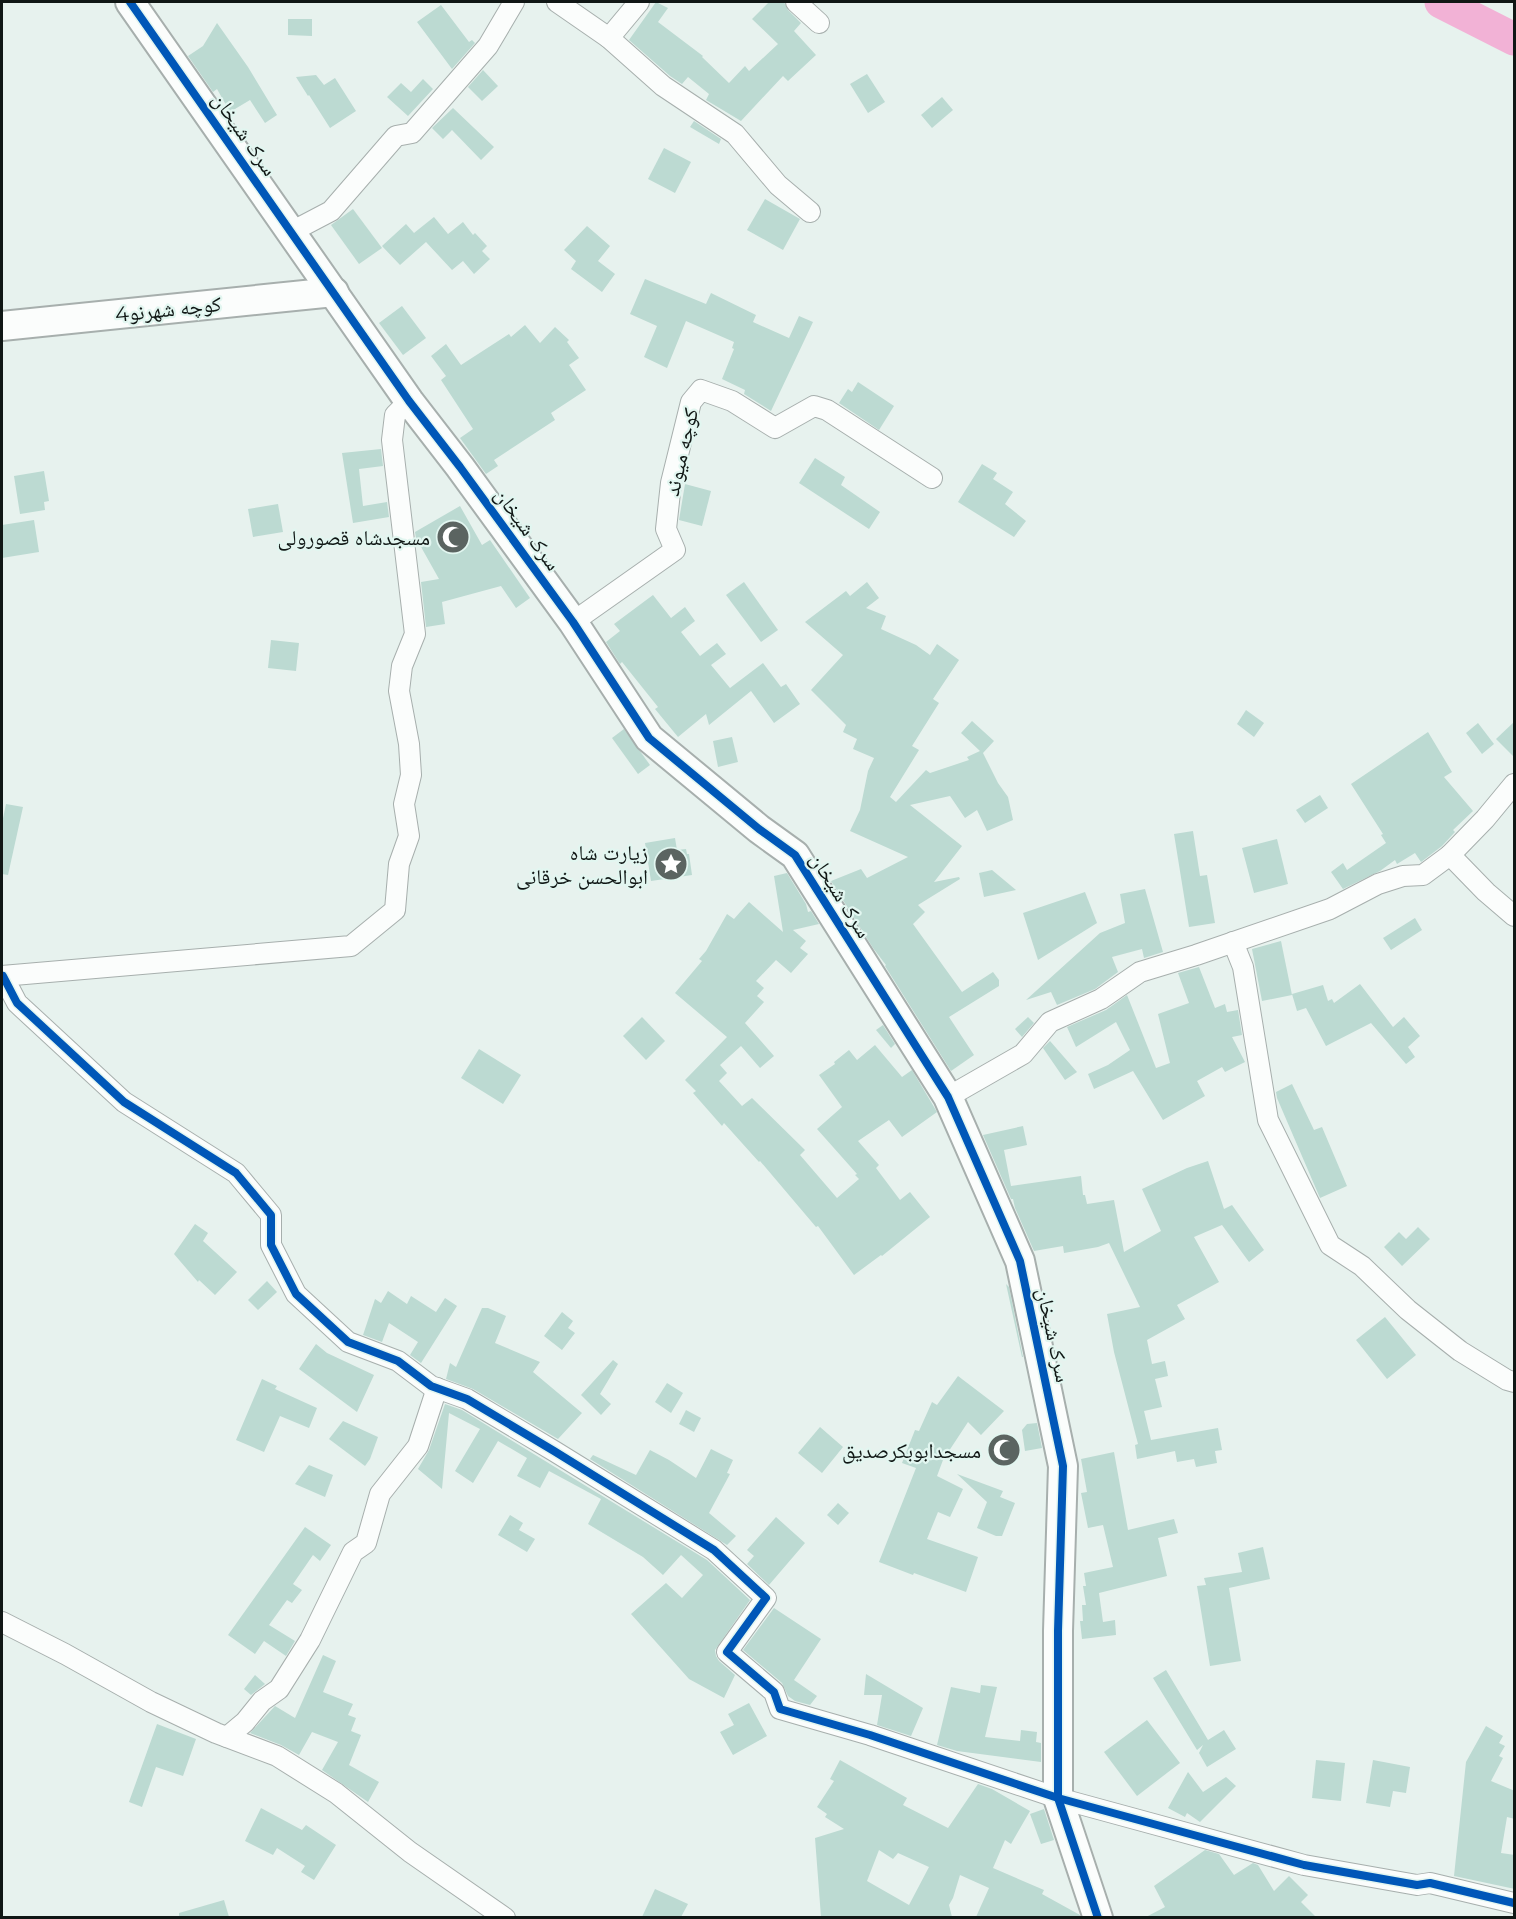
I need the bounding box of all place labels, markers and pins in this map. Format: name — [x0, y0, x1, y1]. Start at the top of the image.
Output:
mosque icon: مسجدشاه قصورولی — [435, 519, 471, 555]
place label: مسجدشاه قصورولی — [278, 525, 430, 551]
place label: زیارت شاه ابوالحسن خرقانی — [516, 840, 648, 890]
place icon: زیارت شاه ابوالحسن خرقانی — [653, 846, 689, 882]
mosque icon: مسجدابوبکرصدیق — [986, 1432, 1022, 1468]
place label: مسجدابوبکرصدیق — [842, 1438, 981, 1464]

